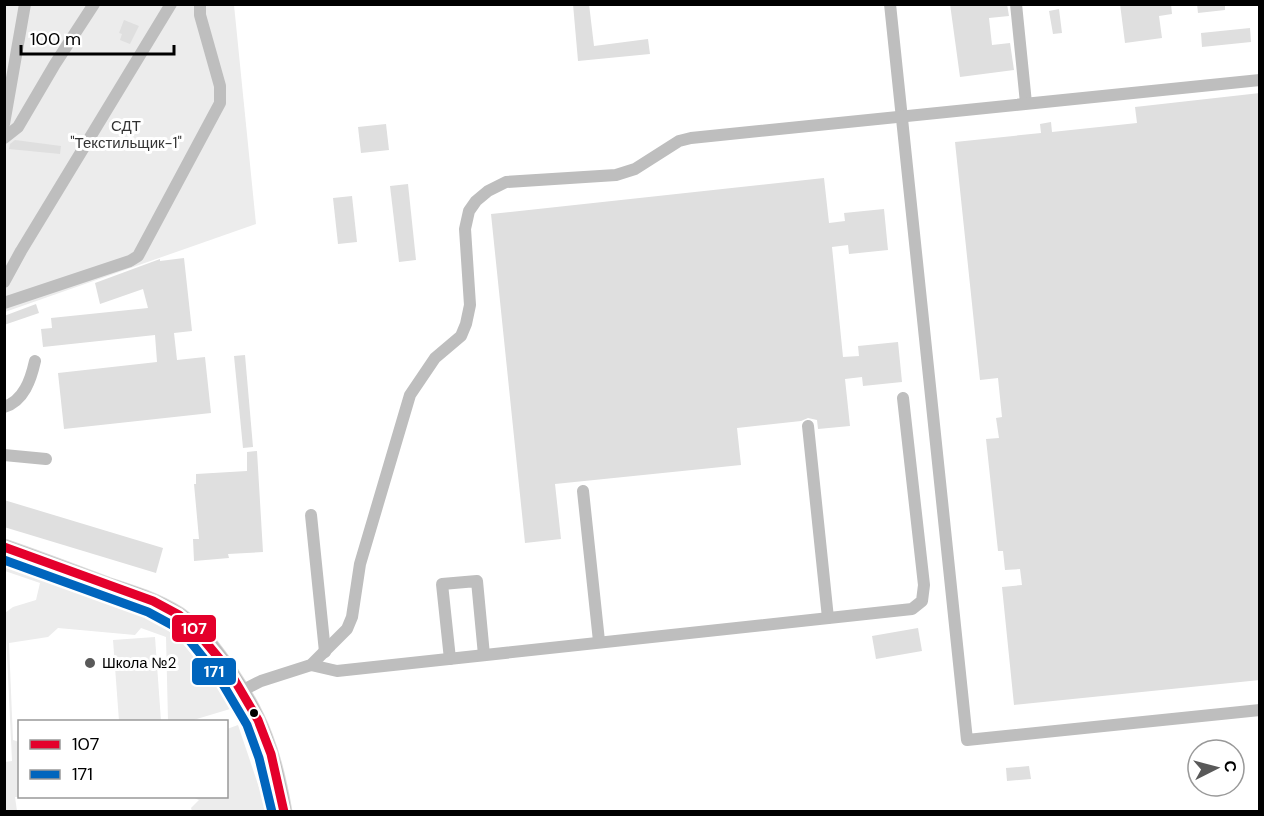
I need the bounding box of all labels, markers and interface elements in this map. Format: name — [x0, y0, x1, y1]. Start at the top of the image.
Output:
scale bar — [21, 18, 174, 56]
text: 100 m — [30, 27, 81, 51]
park label: СДТ "Текстильщик-1" — [70, 116, 182, 153]
line badge: 107 — [171, 614, 217, 643]
text: 107 — [181, 618, 207, 639]
place label: Школа №2 — [102, 653, 176, 673]
marker: Школа №2 — [83, 656, 97, 670]
line badge: 171 — [191, 657, 237, 686]
text: 171 — [204, 661, 224, 682]
unlabelled marker — [248, 707, 260, 719]
legend — [18, 720, 228, 798]
text: 107 — [72, 732, 99, 756]
north arrow — [1186, 738, 1246, 798]
text: С — [1219, 760, 1242, 774]
text: 171 — [72, 762, 93, 786]

